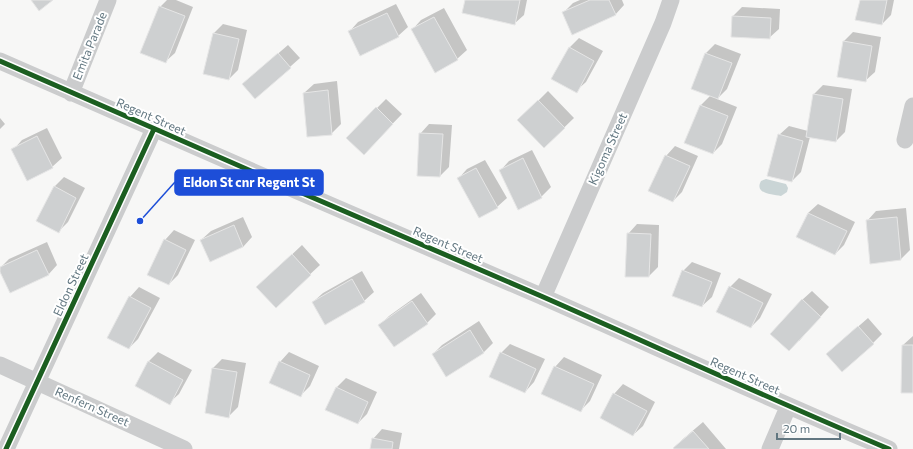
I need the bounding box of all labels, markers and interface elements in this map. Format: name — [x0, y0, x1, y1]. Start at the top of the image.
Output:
street label: Emita Parade — [69, 10, 109, 82]
street label: Regent Street — [114, 94, 188, 138]
street label: Kigoma Street — [585, 110, 629, 187]
callout: Eldon St cnr Regent St — [175, 170, 323, 195]
text: Eldon St cnr Regent St — [183, 174, 315, 190]
street label: Regent Street — [411, 223, 486, 265]
street label: Eldon Street — [50, 251, 91, 318]
street label: Regent Street — [708, 353, 782, 397]
street label: Renfern Street — [53, 384, 132, 429]
scale bar — [777, 415, 840, 441]
text: 20 m — [783, 421, 810, 435]

